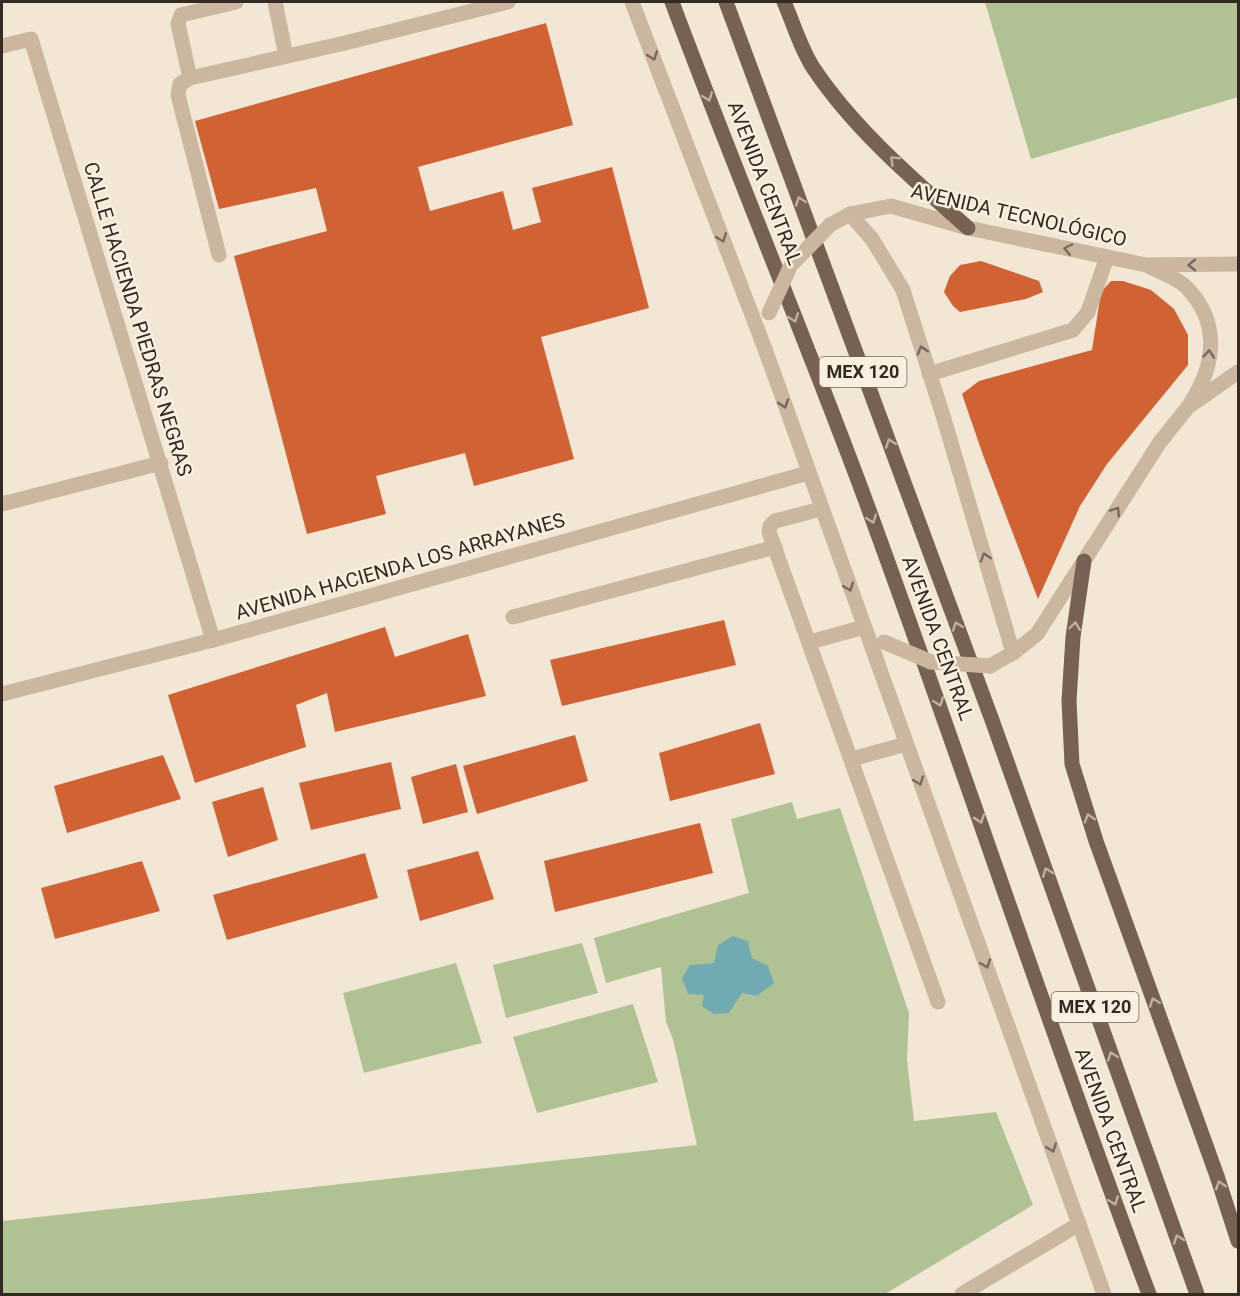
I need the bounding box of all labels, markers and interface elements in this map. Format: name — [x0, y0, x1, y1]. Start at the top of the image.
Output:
one-way arrow — [646, 50, 658, 61]
one-way arrow — [701, 91, 714, 102]
street label: AVENIDA CENTRAL — [723, 98, 807, 268]
one-way arrow — [890, 156, 901, 167]
street label: CALLE HACIENDA PIEDRAS NEGRAS — [79, 159, 197, 479]
street label: AVENIDA TECNOLÓGICO — [909, 178, 1129, 252]
one-way arrow — [795, 196, 808, 207]
one-way arrow — [715, 233, 728, 243]
one-way arrow — [1064, 243, 1074, 256]
one-way arrow — [1188, 258, 1197, 271]
one-way arrow — [787, 312, 800, 323]
one-way arrow — [917, 345, 929, 356]
one-way arrow — [1203, 349, 1215, 358]
road number: MEX 120 — [820, 357, 906, 387]
one-way arrow — [776, 398, 789, 409]
one-way arrow — [884, 438, 897, 449]
street label: AVENIDA HACIENDA LOS ARRAYANES — [233, 507, 568, 625]
one-way arrow — [1108, 507, 1120, 517]
one-way arrow — [865, 513, 878, 524]
street label: AVENIDA CENTRAL — [897, 552, 979, 724]
one-way arrow — [980, 552, 992, 563]
one-way arrow — [842, 581, 855, 592]
one-way arrow — [952, 621, 965, 632]
one-way arrow — [1068, 622, 1080, 631]
one-way arrow — [932, 697, 945, 707]
one-way arrow — [912, 775, 925, 786]
one-way arrow — [972, 813, 985, 823]
one-way arrow — [1084, 813, 1096, 824]
one-way arrow — [1041, 867, 1054, 878]
one-way arrow — [978, 959, 991, 969]
road number: MEX 120 — [1052, 992, 1138, 1022]
one-way arrow — [1149, 997, 1162, 1008]
street label: AVENIDA CENTRAL — [1070, 1044, 1152, 1216]
one-way arrow — [1107, 1051, 1120, 1062]
one-way arrow — [1044, 1142, 1057, 1153]
one-way arrow — [1215, 1180, 1228, 1191]
one-way arrow — [1107, 1195, 1119, 1206]
one-way arrow — [1172, 1235, 1185, 1245]

